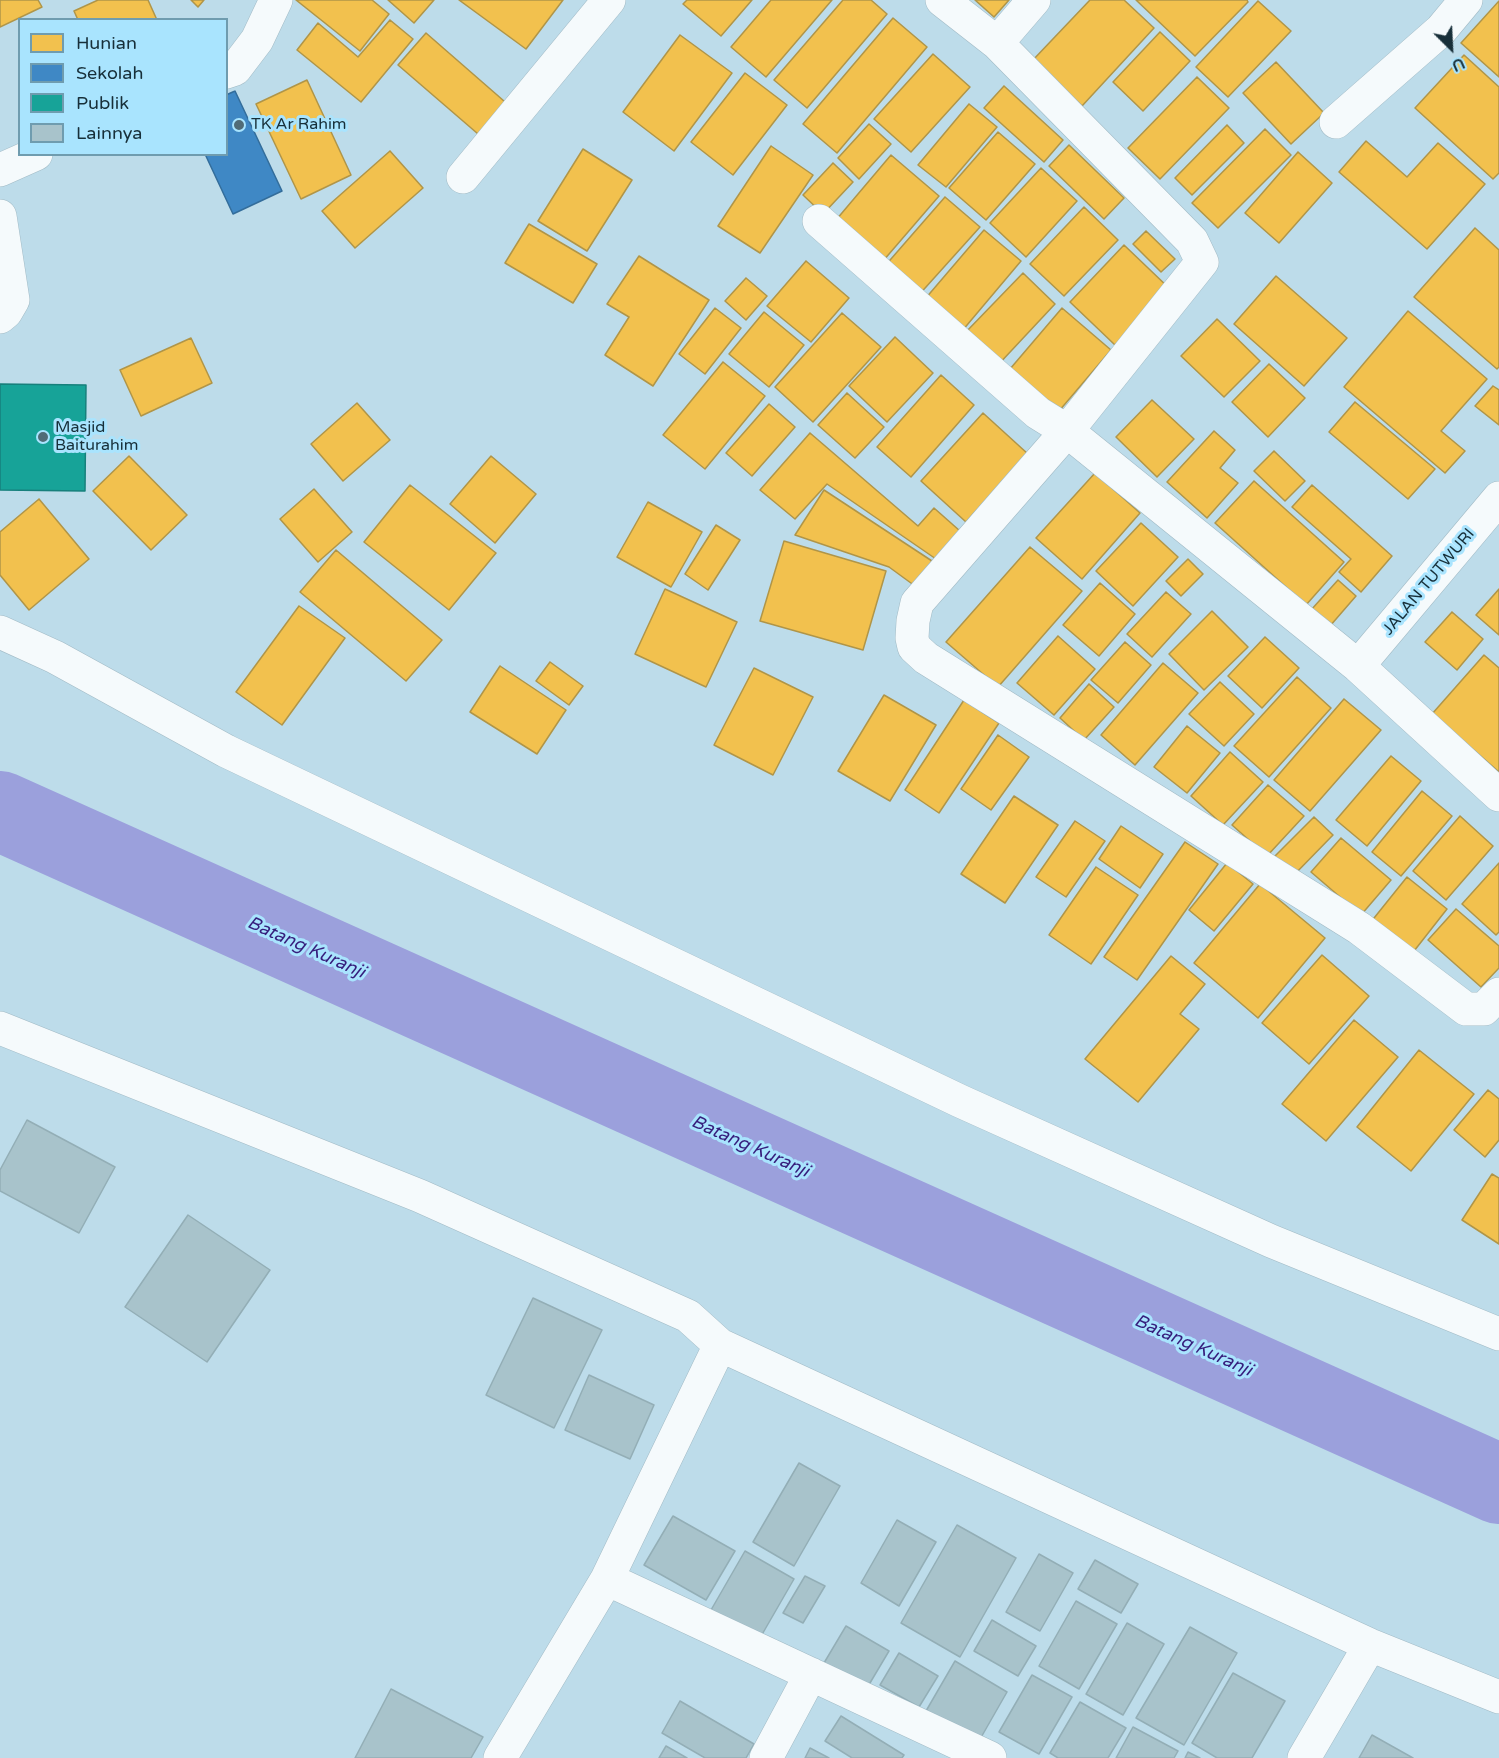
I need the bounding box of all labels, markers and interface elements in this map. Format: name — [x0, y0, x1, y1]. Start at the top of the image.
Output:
legend — [18, 18, 228, 156]
north arrow — [1421, 18, 1481, 78]
text: Hunian — [76, 32, 137, 54]
text: U — [1449, 53, 1468, 76]
text: Sekolah — [76, 62, 143, 84]
text: Publik — [76, 92, 129, 114]
place label: TK Ar Rahim — [251, 115, 347, 135]
marker: TK Ar Rahim — [232, 118, 246, 132]
text: Lainnya — [76, 122, 142, 144]
place label: Masjid Baiturahim — [55, 418, 138, 456]
marker: Masjid Baiturahim — [36, 430, 50, 444]
street label: JALAN TUTWURI — [1379, 525, 1479, 639]
water label: Batang Kuranji — [244, 912, 368, 984]
water label: Batang Kuranji — [688, 1111, 812, 1183]
water label: Batang Kuranji — [1131, 1310, 1255, 1382]

